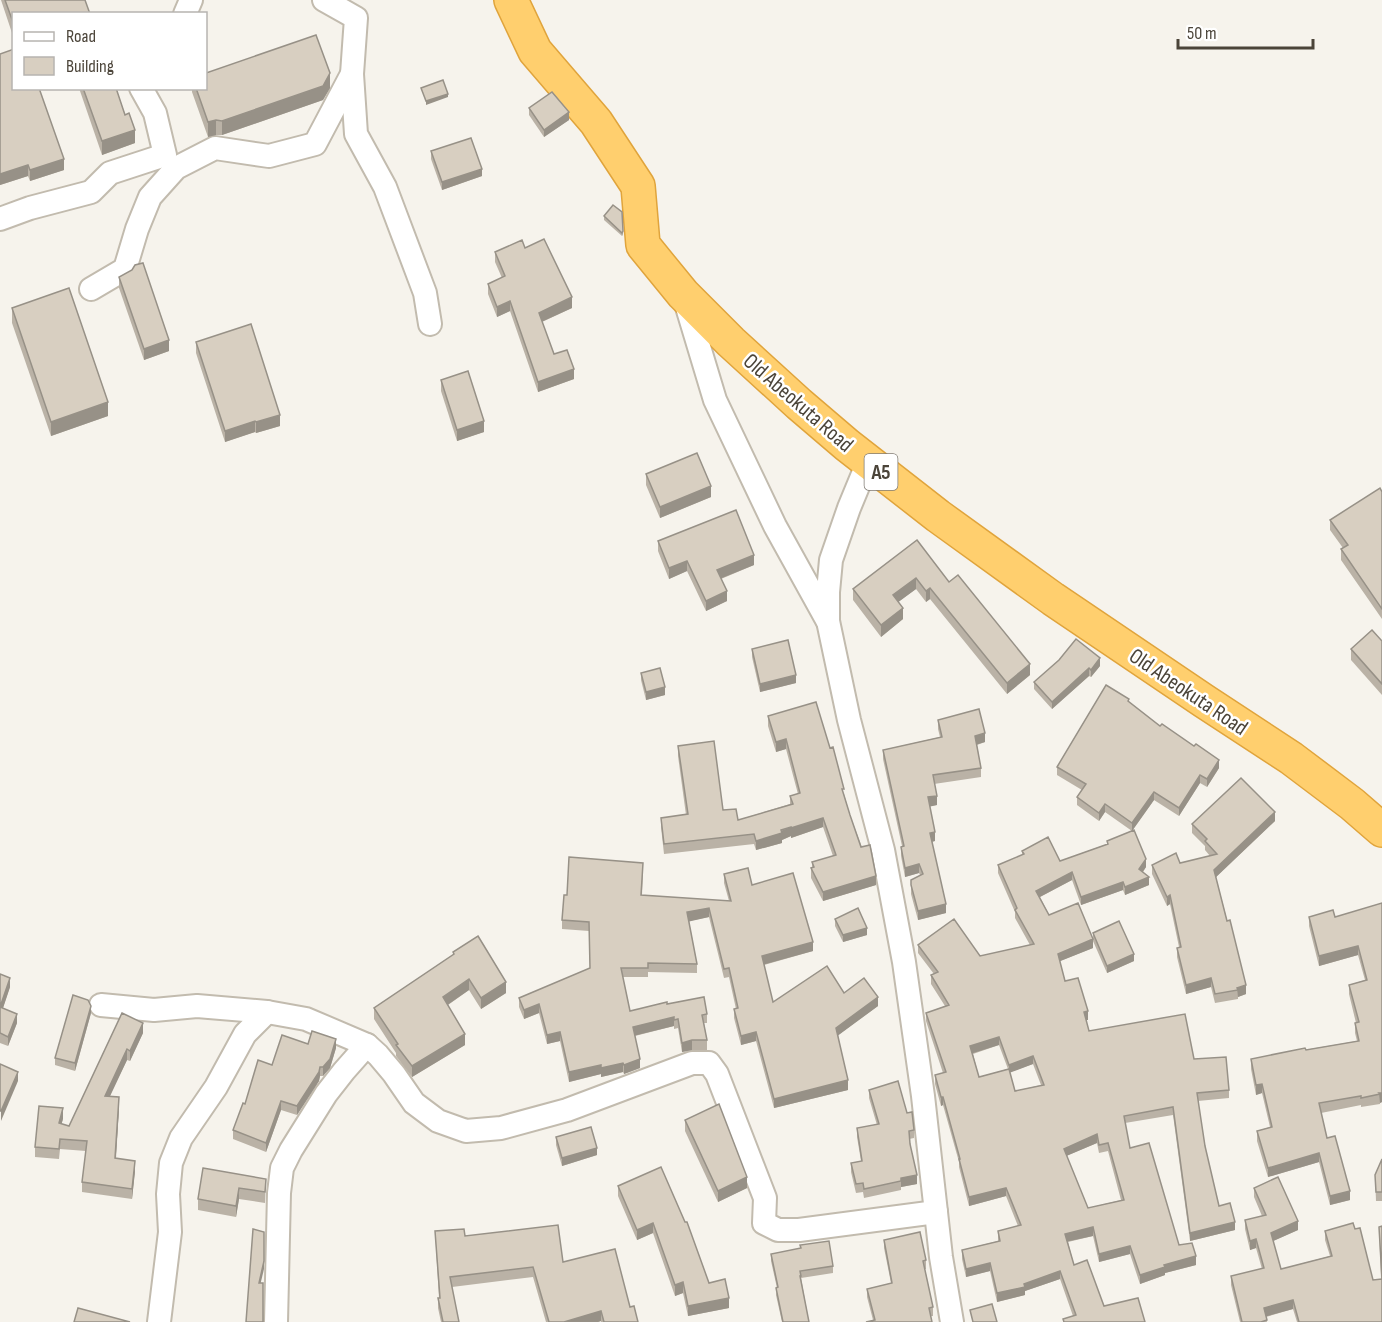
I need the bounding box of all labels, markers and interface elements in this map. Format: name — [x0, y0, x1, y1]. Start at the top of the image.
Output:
legend — [12, 12, 207, 90]
scale bar — [1178, 12, 1313, 50]
text: 50 m — [1187, 23, 1217, 44]
text: Road — [66, 26, 96, 47]
text: Building — [66, 56, 114, 77]
street label: Old Abeokuta Road — [737, 348, 859, 458]
road number: A5 — [864, 454, 898, 490]
street label: Old Abeokuta Road — [1124, 643, 1253, 742]

